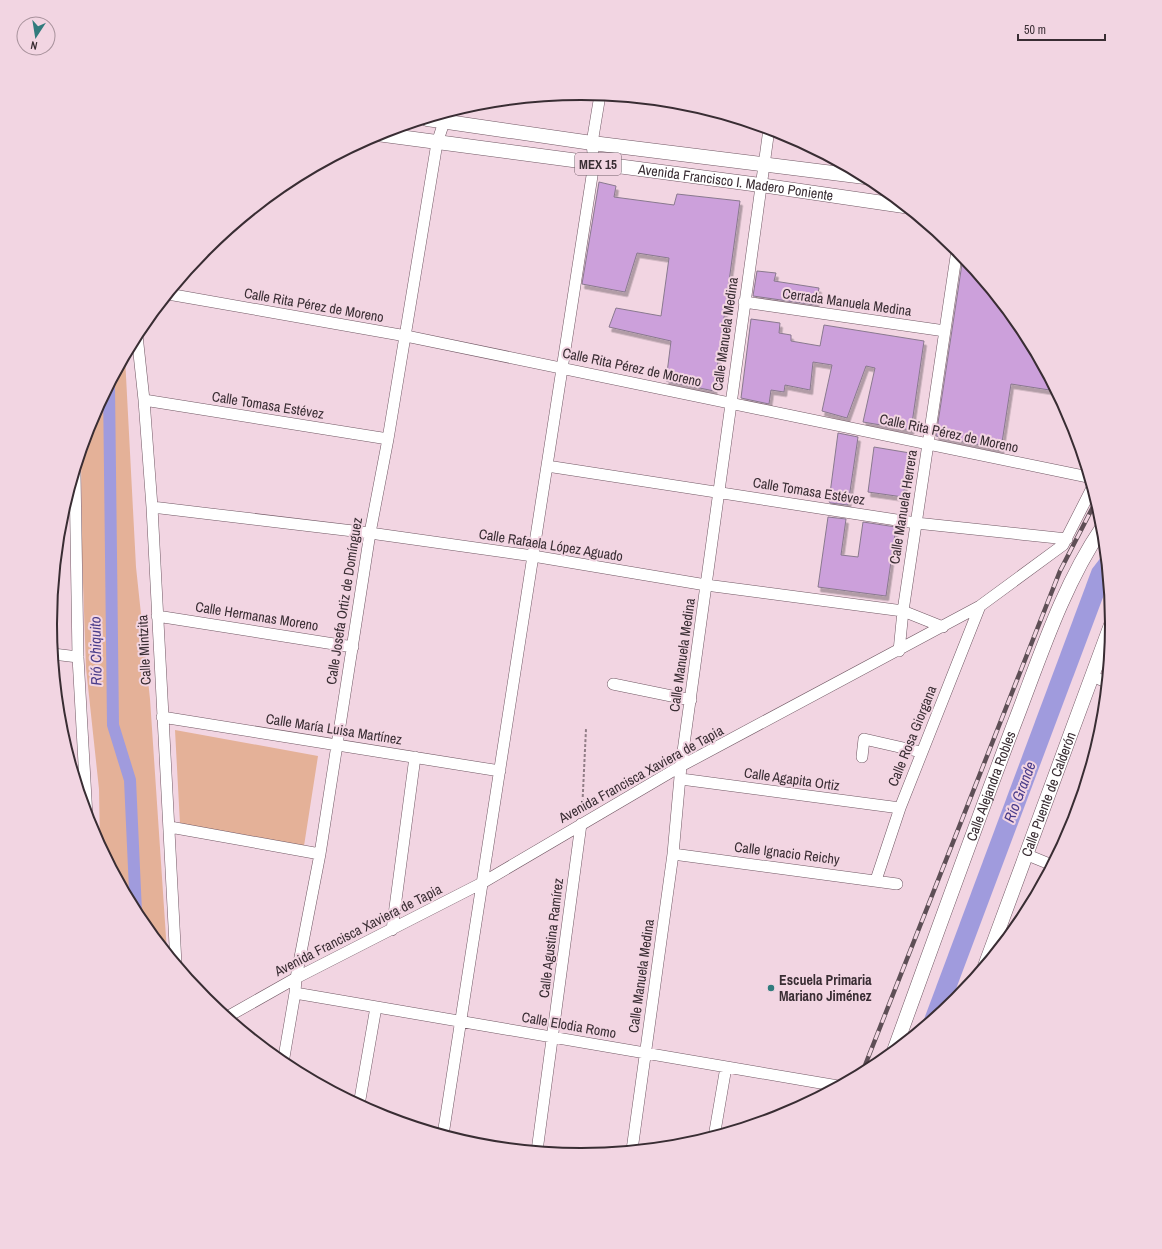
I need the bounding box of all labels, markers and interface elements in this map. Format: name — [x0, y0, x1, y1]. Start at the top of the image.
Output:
north arrow — [16, 16, 56, 56]
scale bar — [1018, 16, 1105, 42]
text: 50 m — [1024, 22, 1046, 38]
text: N — [29, 38, 39, 53]
road number: MEX 15 — [575, 153, 621, 175]
street label: Avenida Francisco I. Madero Poniente — [636, 160, 834, 205]
street label: Calle Manuela Medina — [708, 275, 742, 392]
street label: Calle Rita Pérez de Moreno — [243, 284, 385, 326]
street label: Cerrada Manuela Medina — [781, 284, 913, 320]
street label: Calle Rita Pérez de Moreno — [561, 343, 703, 391]
street label: Calle Tomasa Estévez — [211, 387, 326, 423]
street label: Calle Rita Pérez de Moreno — [878, 409, 1020, 457]
street label: Calle Manuela Herrera — [885, 448, 921, 565]
street label: Calle Tomasa Estévez — [752, 473, 867, 509]
street label: Calle Josefa Ortiz de Domínguez — [322, 516, 366, 686]
street label: Calle Rafaela López Aguado — [478, 525, 624, 565]
street label: Calle Manuela Medina — [665, 596, 699, 713]
street label: Calle Hermanas Moreno — [194, 597, 320, 635]
street label: Calle Mintzita — [133, 614, 155, 686]
water label: Rió Chiquito — [84, 616, 107, 686]
street label: Calle Rosa Giorgana — [884, 682, 941, 789]
street label: Calle María Luisa Martínez — [265, 709, 404, 749]
street label: Avenida Francisca Xaviera de Tapia — [555, 721, 727, 827]
street label: Calle Alejandra Robles — [962, 728, 1020, 844]
street label: Calle Puente de Calderón — [1017, 729, 1080, 859]
water label: Río Grande — [998, 758, 1041, 825]
street label: Calle Agapita Ortiz — [743, 763, 841, 795]
street label: Calle Ignacio Reichy — [733, 838, 841, 868]
street label: Calle Agustina Ramírez — [535, 877, 567, 999]
street label: Avenida Francisca Xaviera de Tapia — [270, 880, 445, 981]
street label: Calle Manuela Medina — [624, 917, 658, 1034]
place label: Escuela Primaria Mariano Jiménez — [779, 971, 872, 1005]
marker: Escuela Primaria Mariano Jiménez — [766, 983, 776, 993]
street label: Calle Elodia Romo — [520, 1008, 618, 1042]

